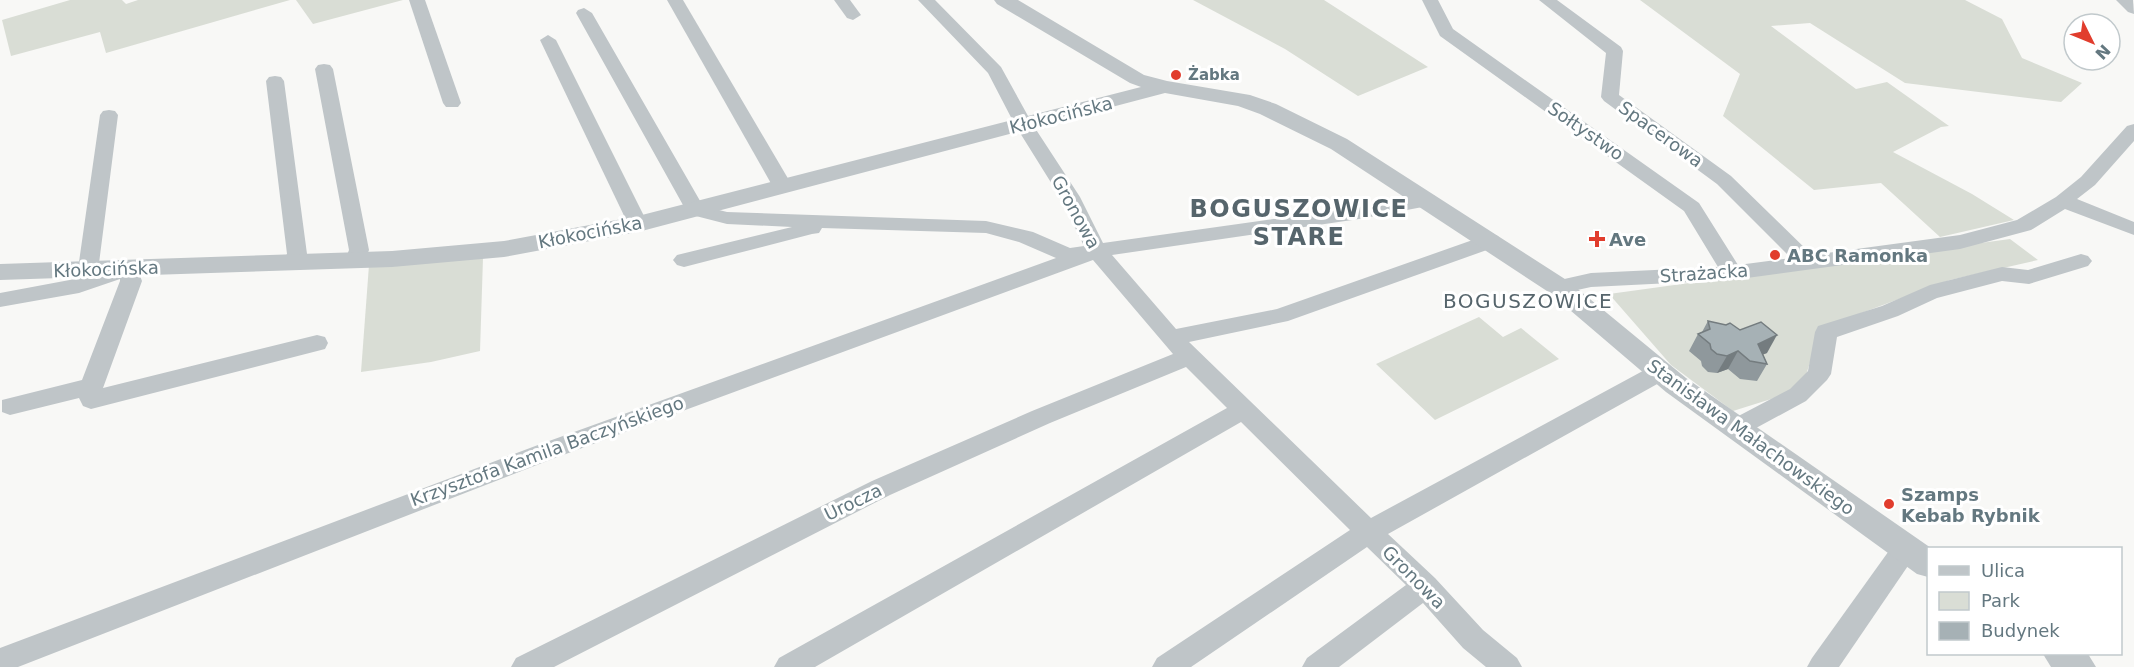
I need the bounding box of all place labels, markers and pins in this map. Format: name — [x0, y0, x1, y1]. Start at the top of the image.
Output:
place label: Żabka — [1188, 65, 1240, 84]
marker: Żabka — [1169, 68, 1183, 82]
place label: Ave — [1609, 229, 1646, 250]
marker: Ave — [1590, 232, 1604, 246]
place label: ABC Ramonka — [1787, 245, 1928, 266]
marker: ABC Ramonka — [1768, 248, 1782, 262]
place label: Szamps Kebab Rybnik — [1901, 484, 2041, 526]
marker: Szamps Kebab Rybnik — [1882, 497, 1896, 511]

